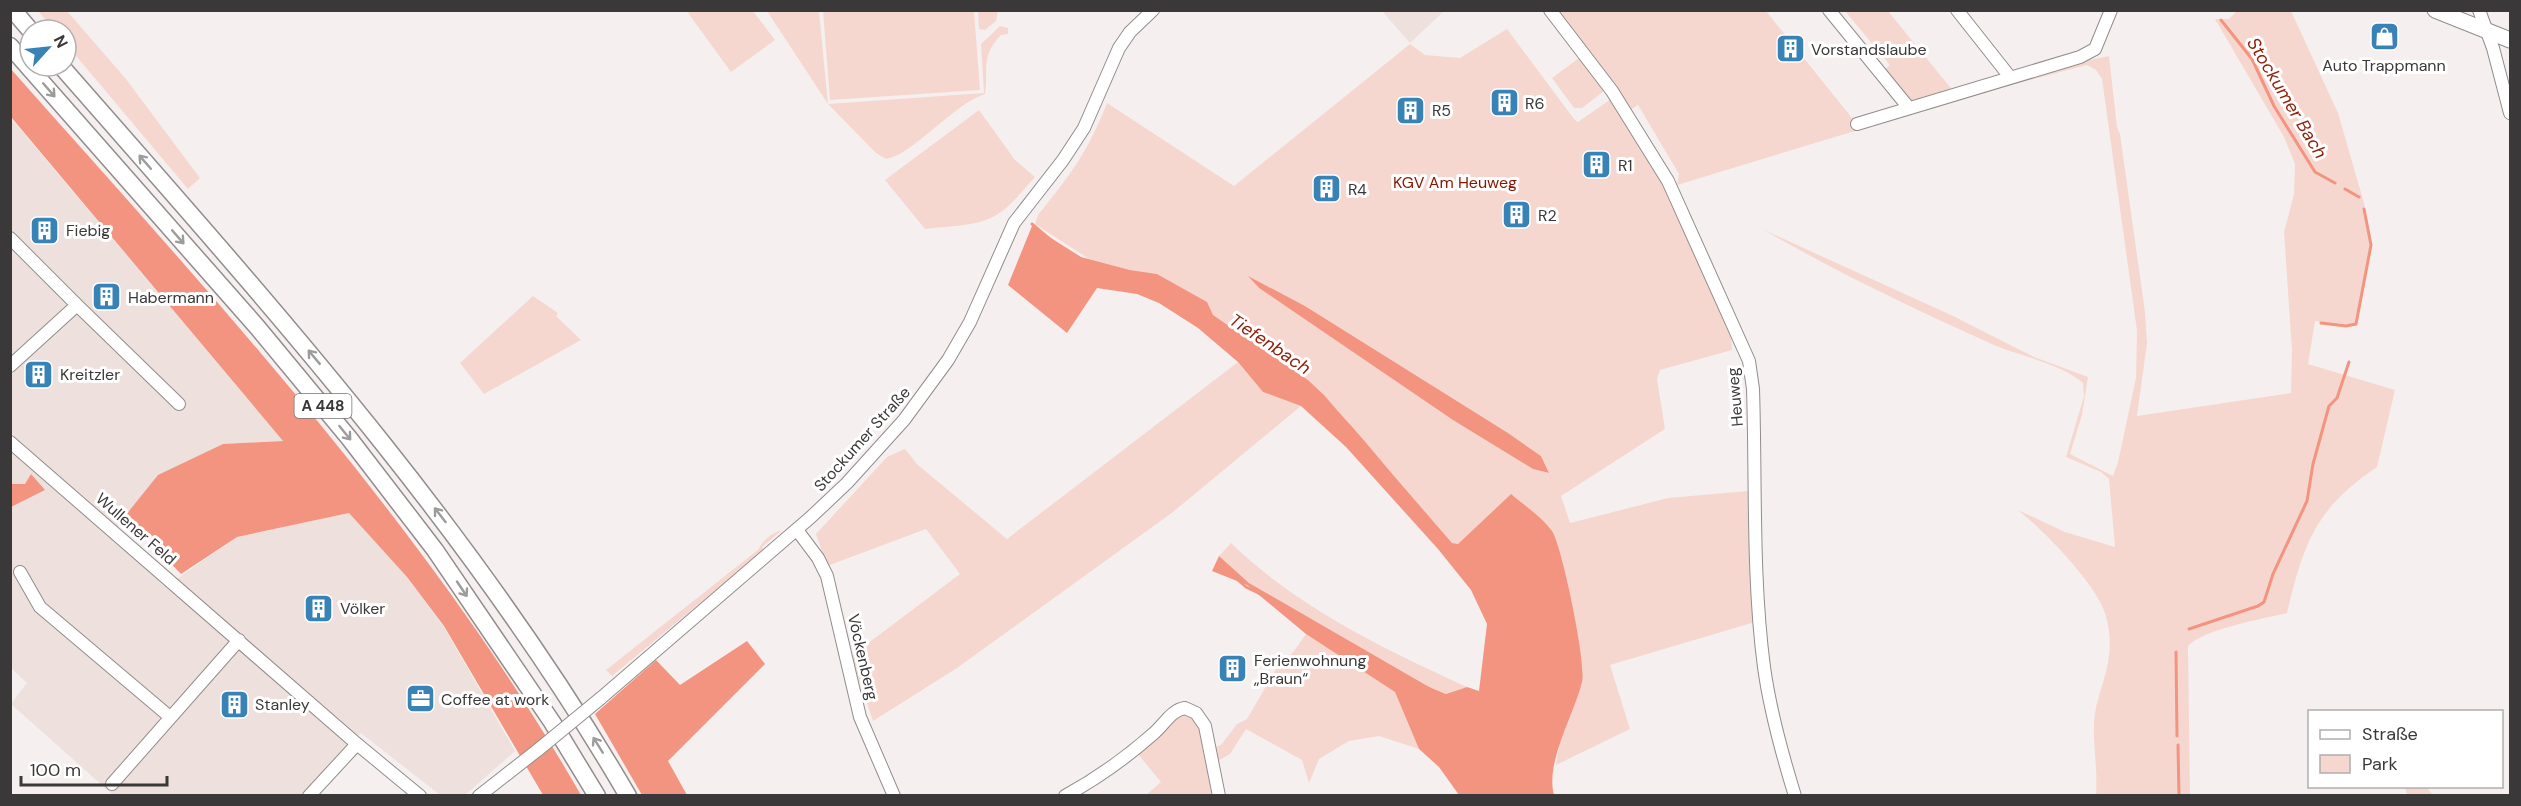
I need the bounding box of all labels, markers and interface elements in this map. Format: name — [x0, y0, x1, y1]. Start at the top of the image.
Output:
north arrow — [18, 18, 78, 78]
shop icon: Auto Trappmann — [2368, 21, 2400, 53]
text: N — [49, 31, 73, 51]
building icon: Vorstandslaube — [1774, 33, 1806, 65]
water label: Stockumer Bach — [2241, 33, 2333, 163]
place label: Vorstandslaube — [1811, 39, 1927, 60]
place label: Auto Trappmann — [2322, 55, 2446, 76]
one-way arrow — [42, 82, 56, 97]
building icon: R6 — [1488, 87, 1520, 119]
place label: R6 — [1525, 93, 1545, 114]
building icon: R5 — [1395, 94, 1427, 126]
place label: R5 — [1432, 100, 1451, 121]
building icon: R1 — [1581, 149, 1613, 181]
one-way arrow — [138, 155, 152, 170]
place label: R1 — [1618, 155, 1633, 176]
park label: KGV Am Heuweg — [1393, 172, 1517, 193]
building icon: R4 — [1311, 173, 1343, 205]
place label: R4 — [1348, 179, 1367, 200]
building icon: R2 — [1501, 199, 1533, 231]
place label: R2 — [1538, 205, 1557, 226]
building icon: Fiebig — [29, 214, 61, 246]
place label: Fiebig — [66, 220, 110, 241]
one-way arrow — [171, 229, 185, 244]
building icon: Habermann — [91, 281, 123, 313]
place label: Habermann — [128, 287, 214, 308]
water label: Tiefenbach — [1225, 308, 1315, 380]
one-way arrow — [307, 350, 321, 365]
building icon: Kreitzler — [23, 358, 55, 390]
place label: Kreitzler — [60, 364, 120, 385]
street label: Heuweg — [1722, 367, 1748, 427]
street label: Stockumer Straße — [809, 382, 915, 496]
road number: A 448 — [294, 394, 352, 418]
one-way arrow — [338, 425, 351, 441]
street label: Wullener Feld — [91, 488, 181, 570]
one-way arrow — [434, 508, 446, 524]
one-way arrow — [456, 581, 468, 597]
building icon: Völker — [303, 592, 335, 624]
place label: Völker — [340, 598, 385, 619]
street label: Vöckenberg — [843, 612, 883, 702]
place label: Ferienwohnung „Braun“ — [1254, 650, 1366, 689]
building icon: Ferienwohnung „Braun“ — [1217, 653, 1249, 685]
office icon: Coffee at work — [404, 683, 436, 715]
building icon: Stanley — [218, 688, 250, 720]
place label: Coffee at work — [441, 689, 549, 710]
place label: Stanley — [255, 694, 310, 715]
legend — [2308, 710, 2503, 788]
text: Straße — [2362, 722, 2418, 746]
one-way arrow — [591, 737, 603, 754]
scale bar — [21, 749, 166, 787]
text: Park — [2362, 752, 2398, 776]
text: 100 m — [30, 758, 81, 782]

